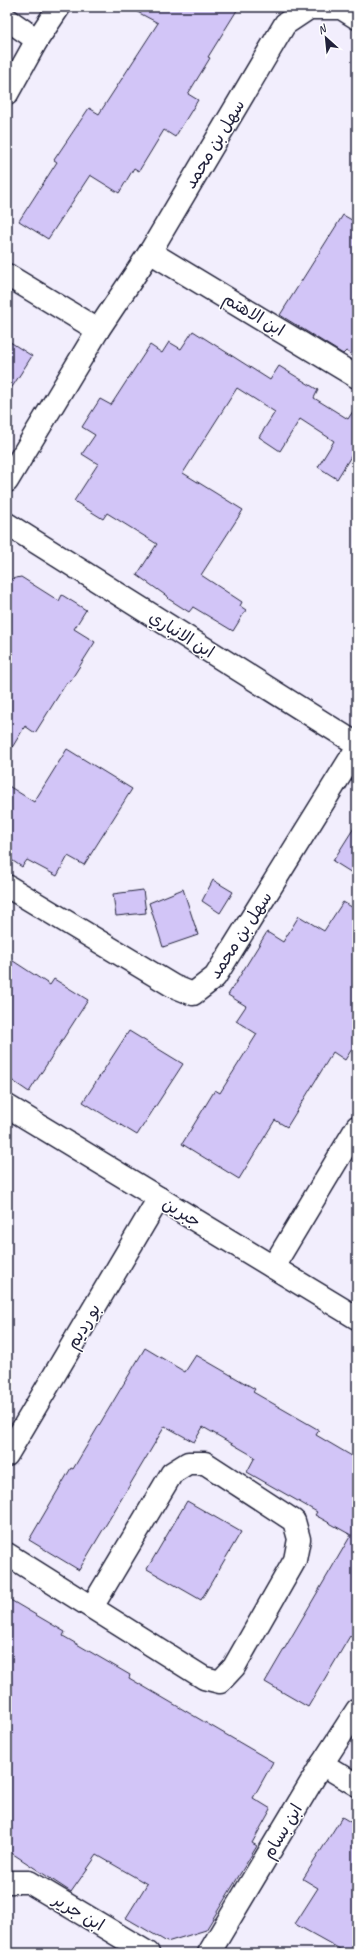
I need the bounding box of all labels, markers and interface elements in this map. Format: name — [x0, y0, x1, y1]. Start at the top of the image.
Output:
north arrow — [306, 18, 346, 58]
text: N — [315, 20, 330, 37]
street label: سهل بن محمد — [180, 96, 249, 193]
street label: ابن الاهتم — [218, 288, 288, 343]
street label: ابن الانباري — [144, 606, 218, 664]
street label: سهل بن محمد — [204, 887, 277, 983]
street label: جبرين — [159, 1193, 205, 1232]
street label: بو رديم — [62, 1300, 107, 1354]
street label: ابن بسام — [258, 1800, 309, 1864]
street label: ابن جرير — [48, 1888, 108, 1936]

